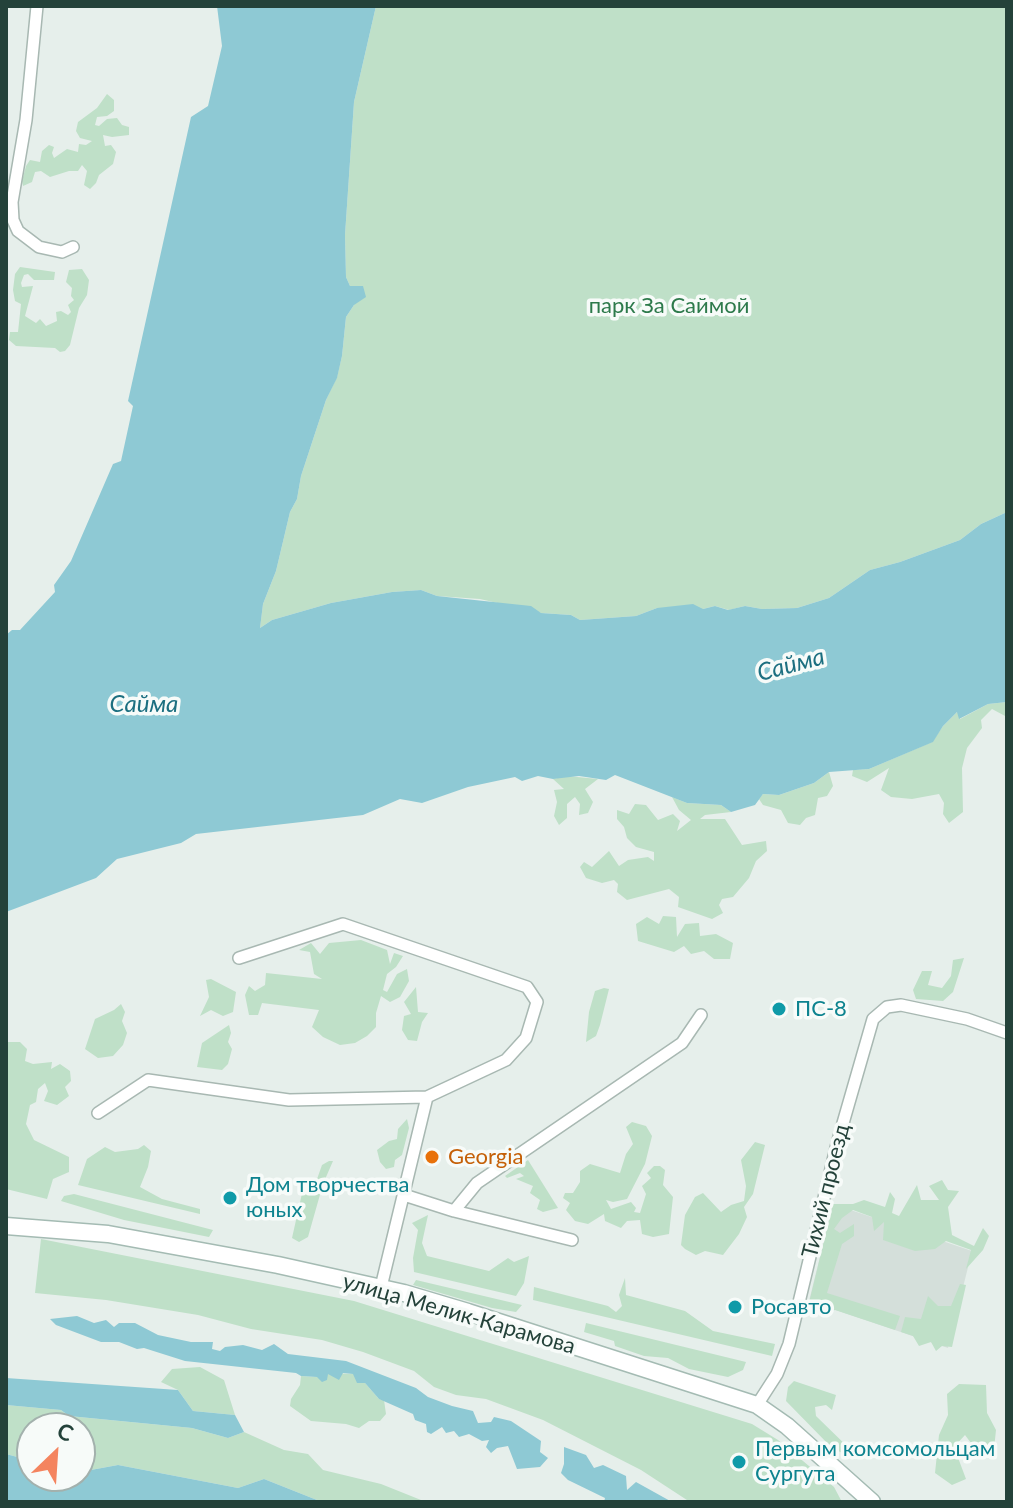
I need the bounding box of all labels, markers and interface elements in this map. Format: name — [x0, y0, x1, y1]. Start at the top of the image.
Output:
park label: парк За Саймой — [589, 293, 749, 319]
water label: Сайма — [754, 642, 828, 688]
water label: Сайма — [110, 690, 178, 718]
place label: ПС-8 — [795, 996, 847, 1022]
marker: ПС-8 — [770, 1000, 788, 1018]
street label: Тихий проезд — [797, 1121, 855, 1261]
place label: Georgia — [448, 1144, 523, 1170]
marker: Georgia — [423, 1148, 441, 1166]
place label: Дом творчества юных — [246, 1172, 410, 1224]
marker: Дом творчества юных — [221, 1189, 239, 1207]
street label: улица Мелик-Карамова — [340, 1268, 578, 1360]
place label: Росавто — [751, 1294, 831, 1320]
marker: Росавто — [726, 1298, 744, 1316]
north arrow — [16, 1412, 96, 1492]
text: С — [53, 1416, 78, 1447]
place label: Первым комсомольцам Сургута — [755, 1436, 995, 1488]
marker: Первым комсомольцам Сургута — [730, 1453, 748, 1471]

